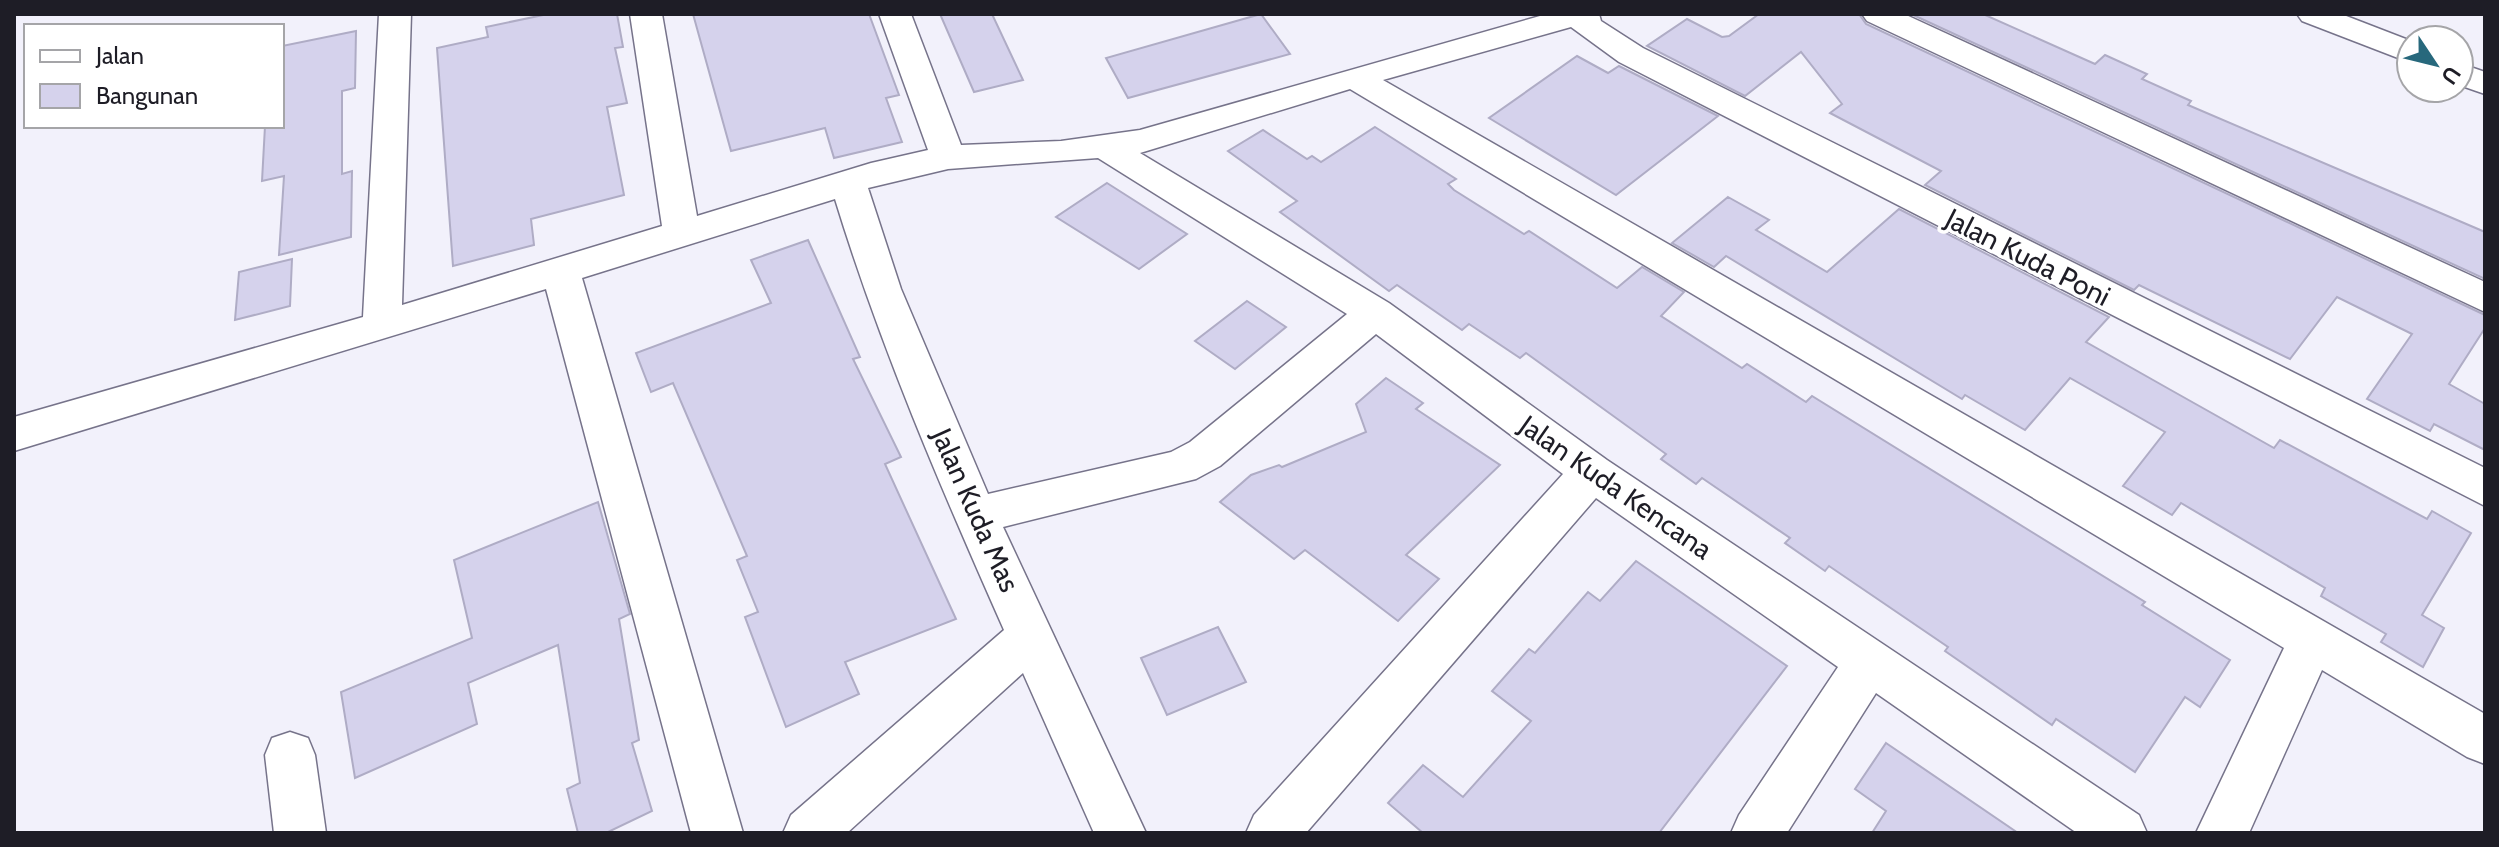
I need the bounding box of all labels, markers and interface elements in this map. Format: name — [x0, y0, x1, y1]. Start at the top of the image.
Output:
legend — [24, 24, 284, 128]
north arrow — [2395, 24, 2475, 104]
text: Jalan — [95, 41, 144, 70]
text: U — [2435, 61, 2467, 89]
text: Bangunan — [96, 81, 198, 110]
street label: Jalan Kuda Poni — [1939, 201, 2116, 313]
street label: Jalan Kuda Kencana — [1512, 407, 1719, 567]
street label: Jalan Kuda Mas — [924, 422, 1027, 597]

